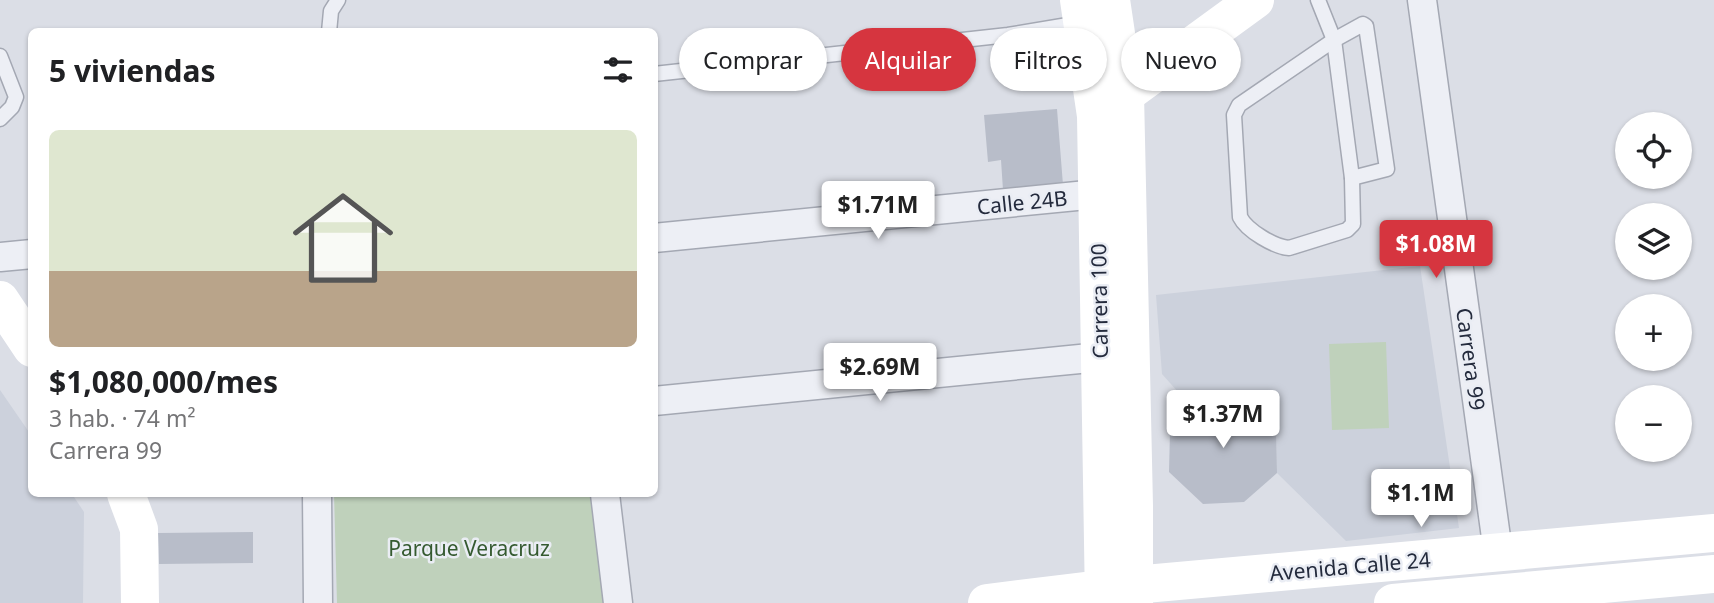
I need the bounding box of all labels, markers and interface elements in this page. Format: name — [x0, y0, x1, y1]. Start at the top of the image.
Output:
chip: Comprar — [679, 28, 827, 91]
chip: Alquilar — [841, 28, 976, 91]
chip: Filtros — [990, 28, 1107, 91]
chip: Nuevo — [1121, 28, 1241, 91]
text: 5 viviendas — [49, 50, 216, 91]
icon: filters — [599, 51, 637, 89]
map controls — [1615, 112, 1692, 462]
button: locate — [1615, 112, 1692, 189]
icon: home — [280, 175, 406, 301]
pin: $1.71M — [821, 182, 935, 241]
street label: Calle 24B — [975, 183, 1069, 221]
text: $1.71M — [838, 188, 918, 220]
button: layers — [1615, 203, 1692, 280]
pin: $1.08M — [1379, 220, 1493, 280]
text: $1.08M — [1396, 227, 1476, 259]
street label: Carrera 100 — [1084, 243, 1114, 359]
button: + — [1615, 294, 1692, 371]
street label: Carrera 99 — [1450, 306, 1492, 412]
pin: $2.69M — [823, 344, 937, 403]
text: $2.69M — [840, 350, 920, 382]
text: $1,080,000/mes — [49, 361, 278, 402]
button: − — [1615, 385, 1692, 462]
pin: $1.37M — [1166, 391, 1280, 450]
text: $1.37M — [1183, 397, 1263, 429]
text: 3 hab. · 74 m² — [49, 402, 196, 434]
text: Carrera 99 — [49, 434, 162, 466]
pin: $1.1M — [1372, 470, 1470, 529]
text: $1.1M — [1387, 476, 1455, 508]
park label: Parque Veracruz — [388, 534, 550, 562]
street label: Avenida Calle 24 — [1268, 545, 1432, 587]

